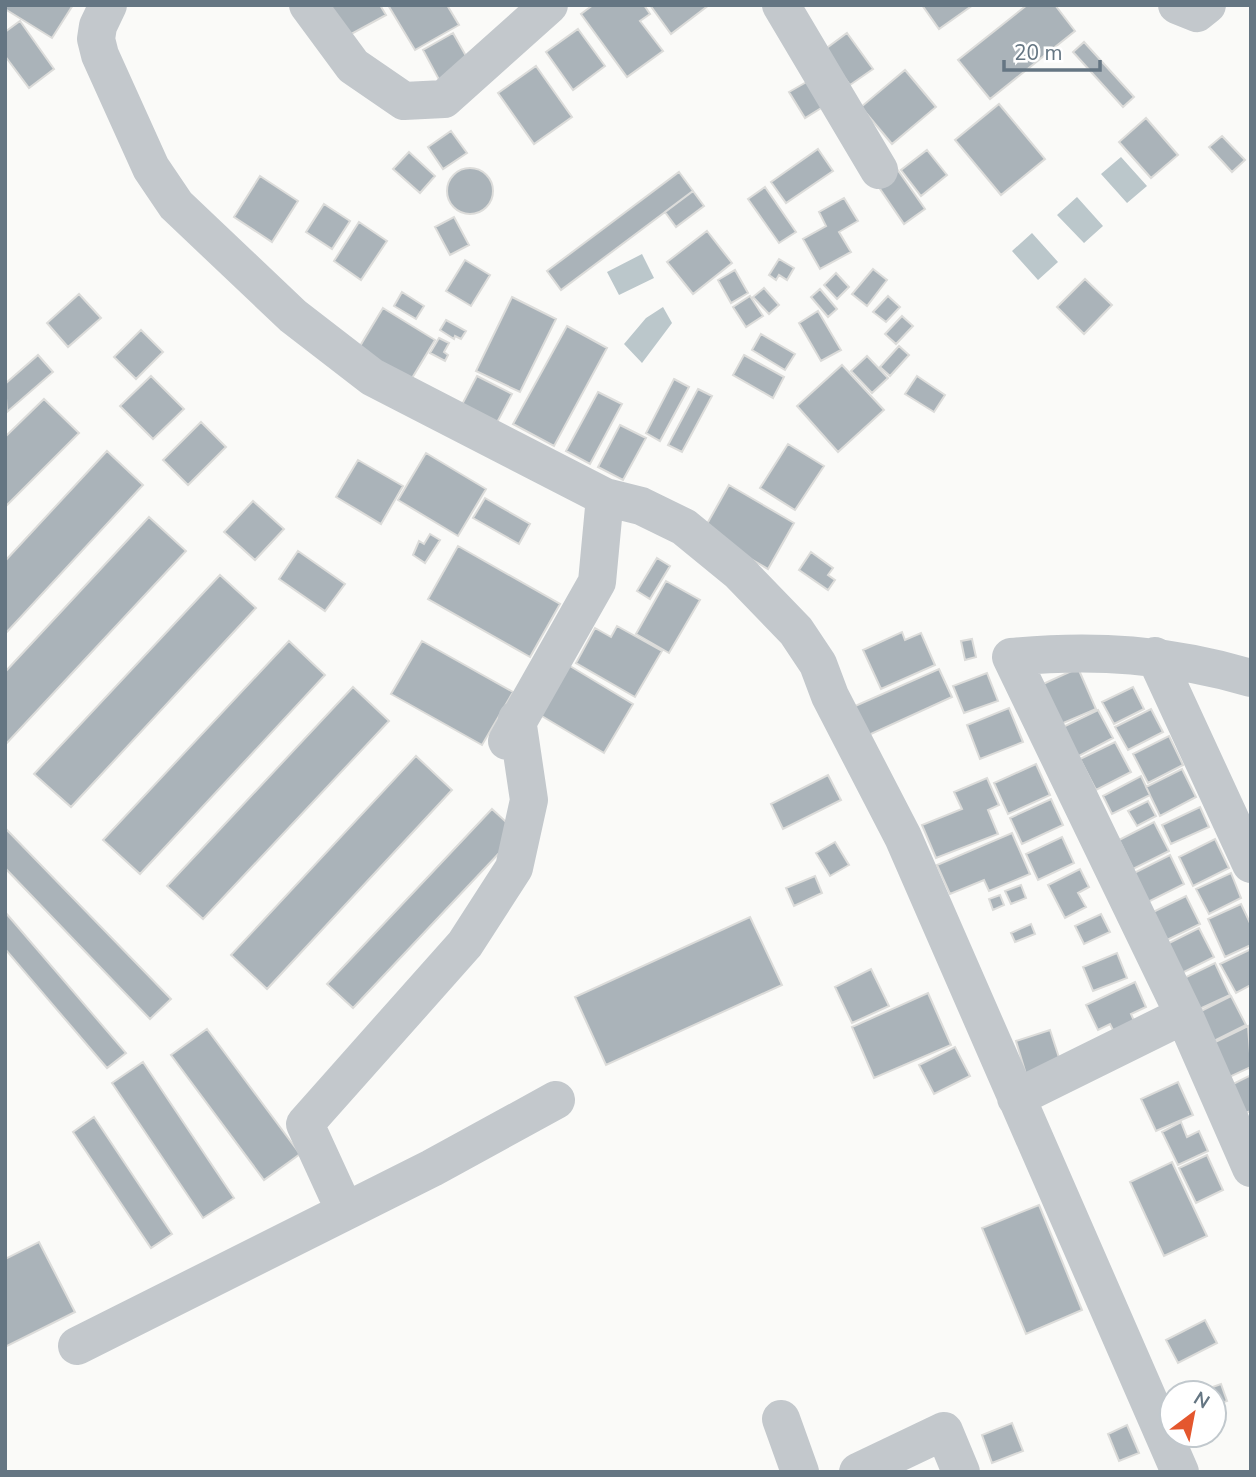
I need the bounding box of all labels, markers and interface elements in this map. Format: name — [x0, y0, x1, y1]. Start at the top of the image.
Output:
scale bar — [1004, 28, 1100, 72]
text: 20 m — [1014, 39, 1063, 67]
north arrow — [1158, 1379, 1228, 1449]
text: N — [1189, 1386, 1214, 1415]

